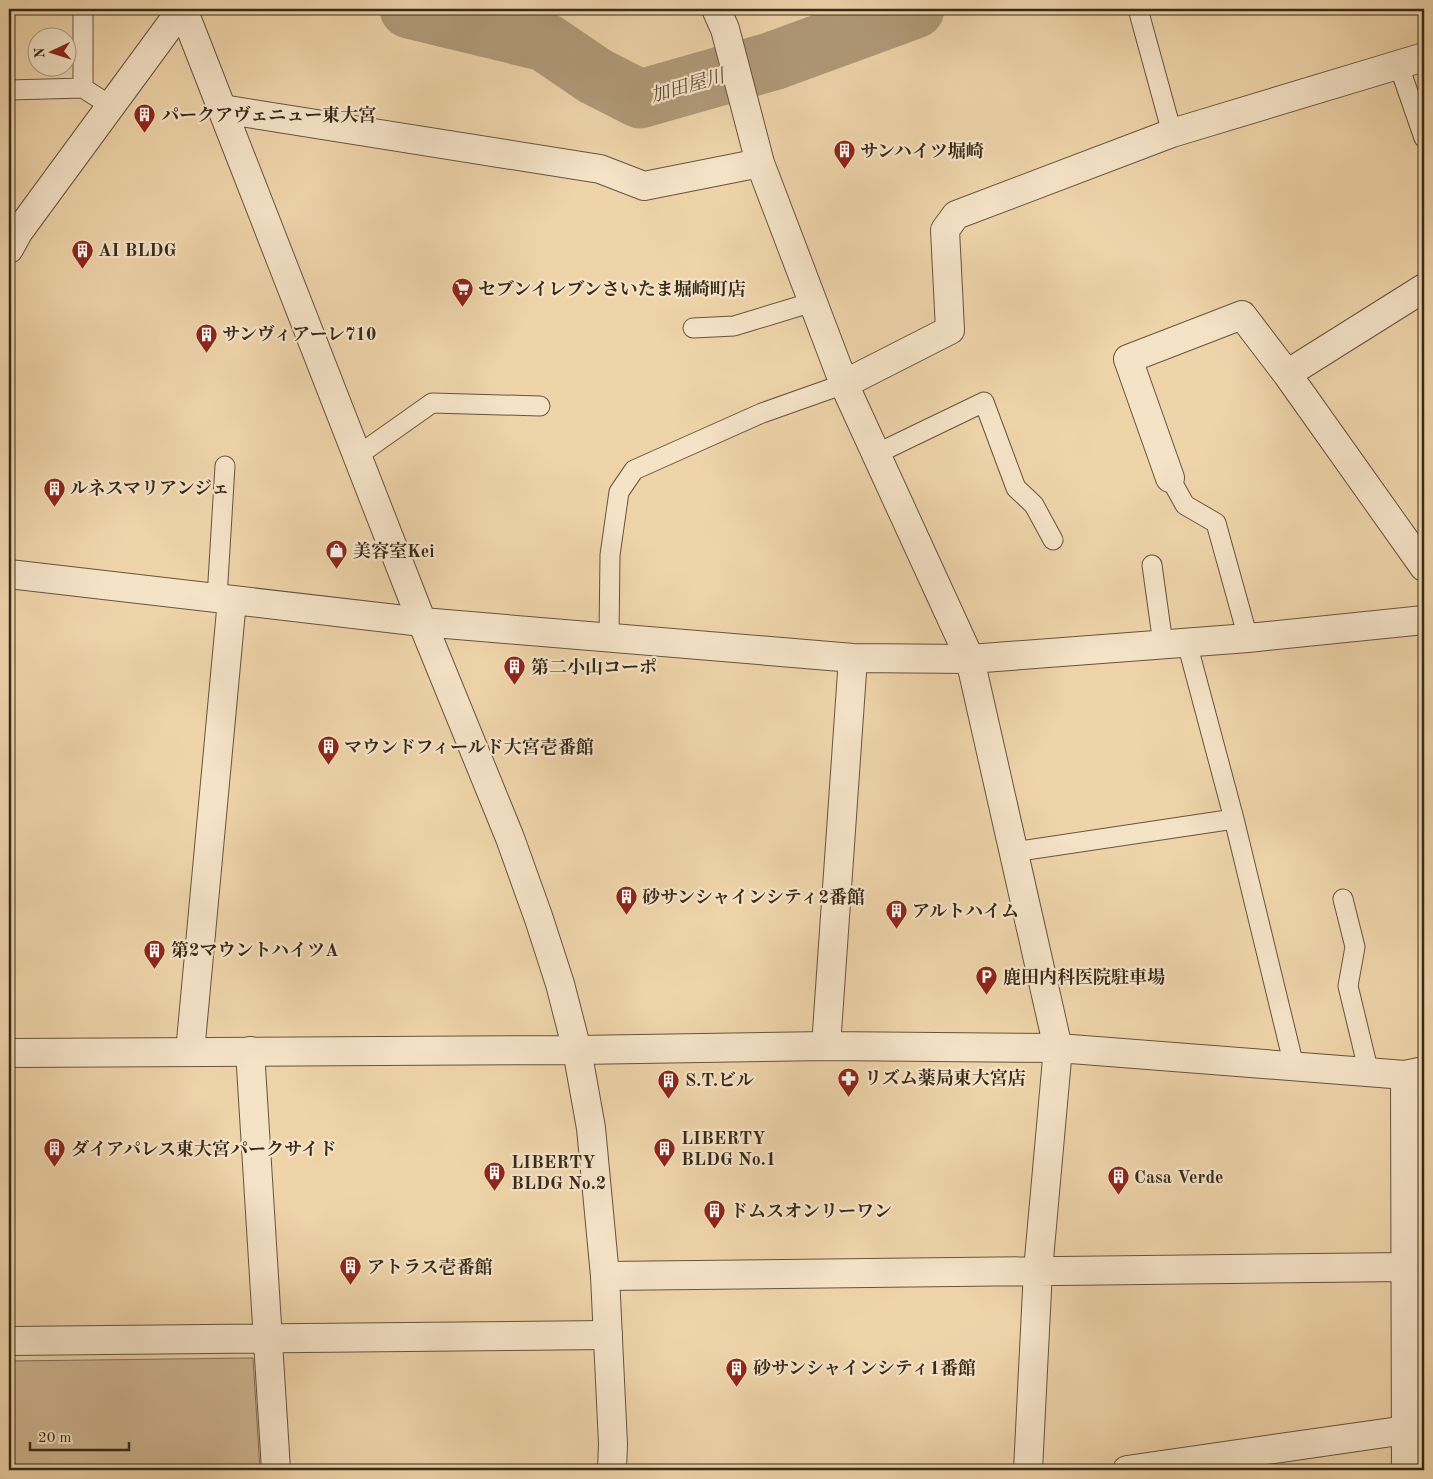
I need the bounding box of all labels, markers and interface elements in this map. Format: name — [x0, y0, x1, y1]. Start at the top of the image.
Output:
north arrow — [28, 28, 78, 78]
text: N — [33, 47, 47, 59]
water label: 加田屋川 — [648, 65, 729, 107]
building icon: パークアヴェニュー東大宮 — [133, 103, 157, 134]
place label: パークアヴェニュー東大宮 — [161, 105, 376, 125]
building icon: サンハイツ堀崎 — [832, 139, 856, 170]
place label: サンハイツ堀崎 — [860, 141, 984, 161]
building icon: AI BLDG — [70, 238, 94, 269]
place label: AI BLDG — [98, 242, 177, 260]
supermarket icon: セブンイレブンさいたま堀崎町店 — [450, 277, 474, 308]
place label: セブンイレブンさいたま堀崎町店 — [478, 279, 746, 299]
building icon: サンヴィアーレ710 — [194, 322, 218, 353]
place label: サンヴィアーレ710 — [222, 324, 376, 344]
building icon: ルネスマリアンジェ — [42, 476, 66, 507]
place label: ルネスマリアンジェ — [70, 478, 230, 498]
shop icon: 美容室Kei — [325, 539, 349, 570]
place label: 美容室Kei — [353, 541, 435, 561]
building icon: 第二小山コーポ — [503, 655, 527, 686]
place label: 第二小山コーポ — [531, 657, 657, 677]
building icon: マウンドフィールド大宮壱番館 — [316, 735, 340, 766]
place label: マウンドフィールド大宮壱番館 — [344, 737, 594, 757]
building icon: 砂サンシャインシティ2番館 — [614, 885, 638, 916]
place label: 砂サンシャインシティ2番館 — [642, 887, 865, 907]
building icon: アルトハイム — [884, 899, 908, 930]
place label: アルトハイム — [912, 902, 1019, 921]
building icon: 第2マウントハイツA — [143, 938, 167, 969]
place label: 第2マウントハイツA — [171, 940, 339, 960]
parking icon: 鹿田内科医院駐車場 — [975, 965, 999, 996]
place label: 鹿田内科医院駐車場 — [1003, 967, 1165, 987]
pharmacy icon: リズム薬局東大宮店 — [836, 1066, 860, 1097]
building icon: S.T.ビル — [657, 1068, 681, 1099]
place label: リズム薬局東大宮店 — [864, 1068, 1026, 1088]
place label: S.T.ビル — [685, 1071, 754, 1090]
place label: LIBERTY BLDG No.1 — [681, 1130, 776, 1169]
building icon: LIBERTY BLDG No.1 — [653, 1136, 677, 1167]
building icon: ダイアパレス東大宮パークサイド — [43, 1137, 67, 1168]
place label: ダイアパレス東大宮パークサイド — [71, 1139, 337, 1159]
place label: LIBERTY BLDG No.2 — [511, 1154, 606, 1193]
building icon: LIBERTY BLDG No.2 — [483, 1160, 507, 1191]
building icon: Casa Verde — [1106, 1165, 1130, 1196]
place label: Casa Verde — [1134, 1169, 1224, 1187]
building icon: ドムスオンリーワン — [702, 1199, 726, 1230]
place label: ドムスオンリーワン — [730, 1202, 892, 1221]
building icon: アトラス壱番館 — [339, 1255, 363, 1286]
place label: アトラス壱番館 — [367, 1257, 492, 1277]
building icon: 砂サンシャインシティ1番館 — [725, 1356, 749, 1387]
place label: 砂サンシャインシティ1番館 — [753, 1358, 976, 1378]
scale bar — [30, 1419, 129, 1451]
text: 20 m — [38, 1431, 72, 1446]

